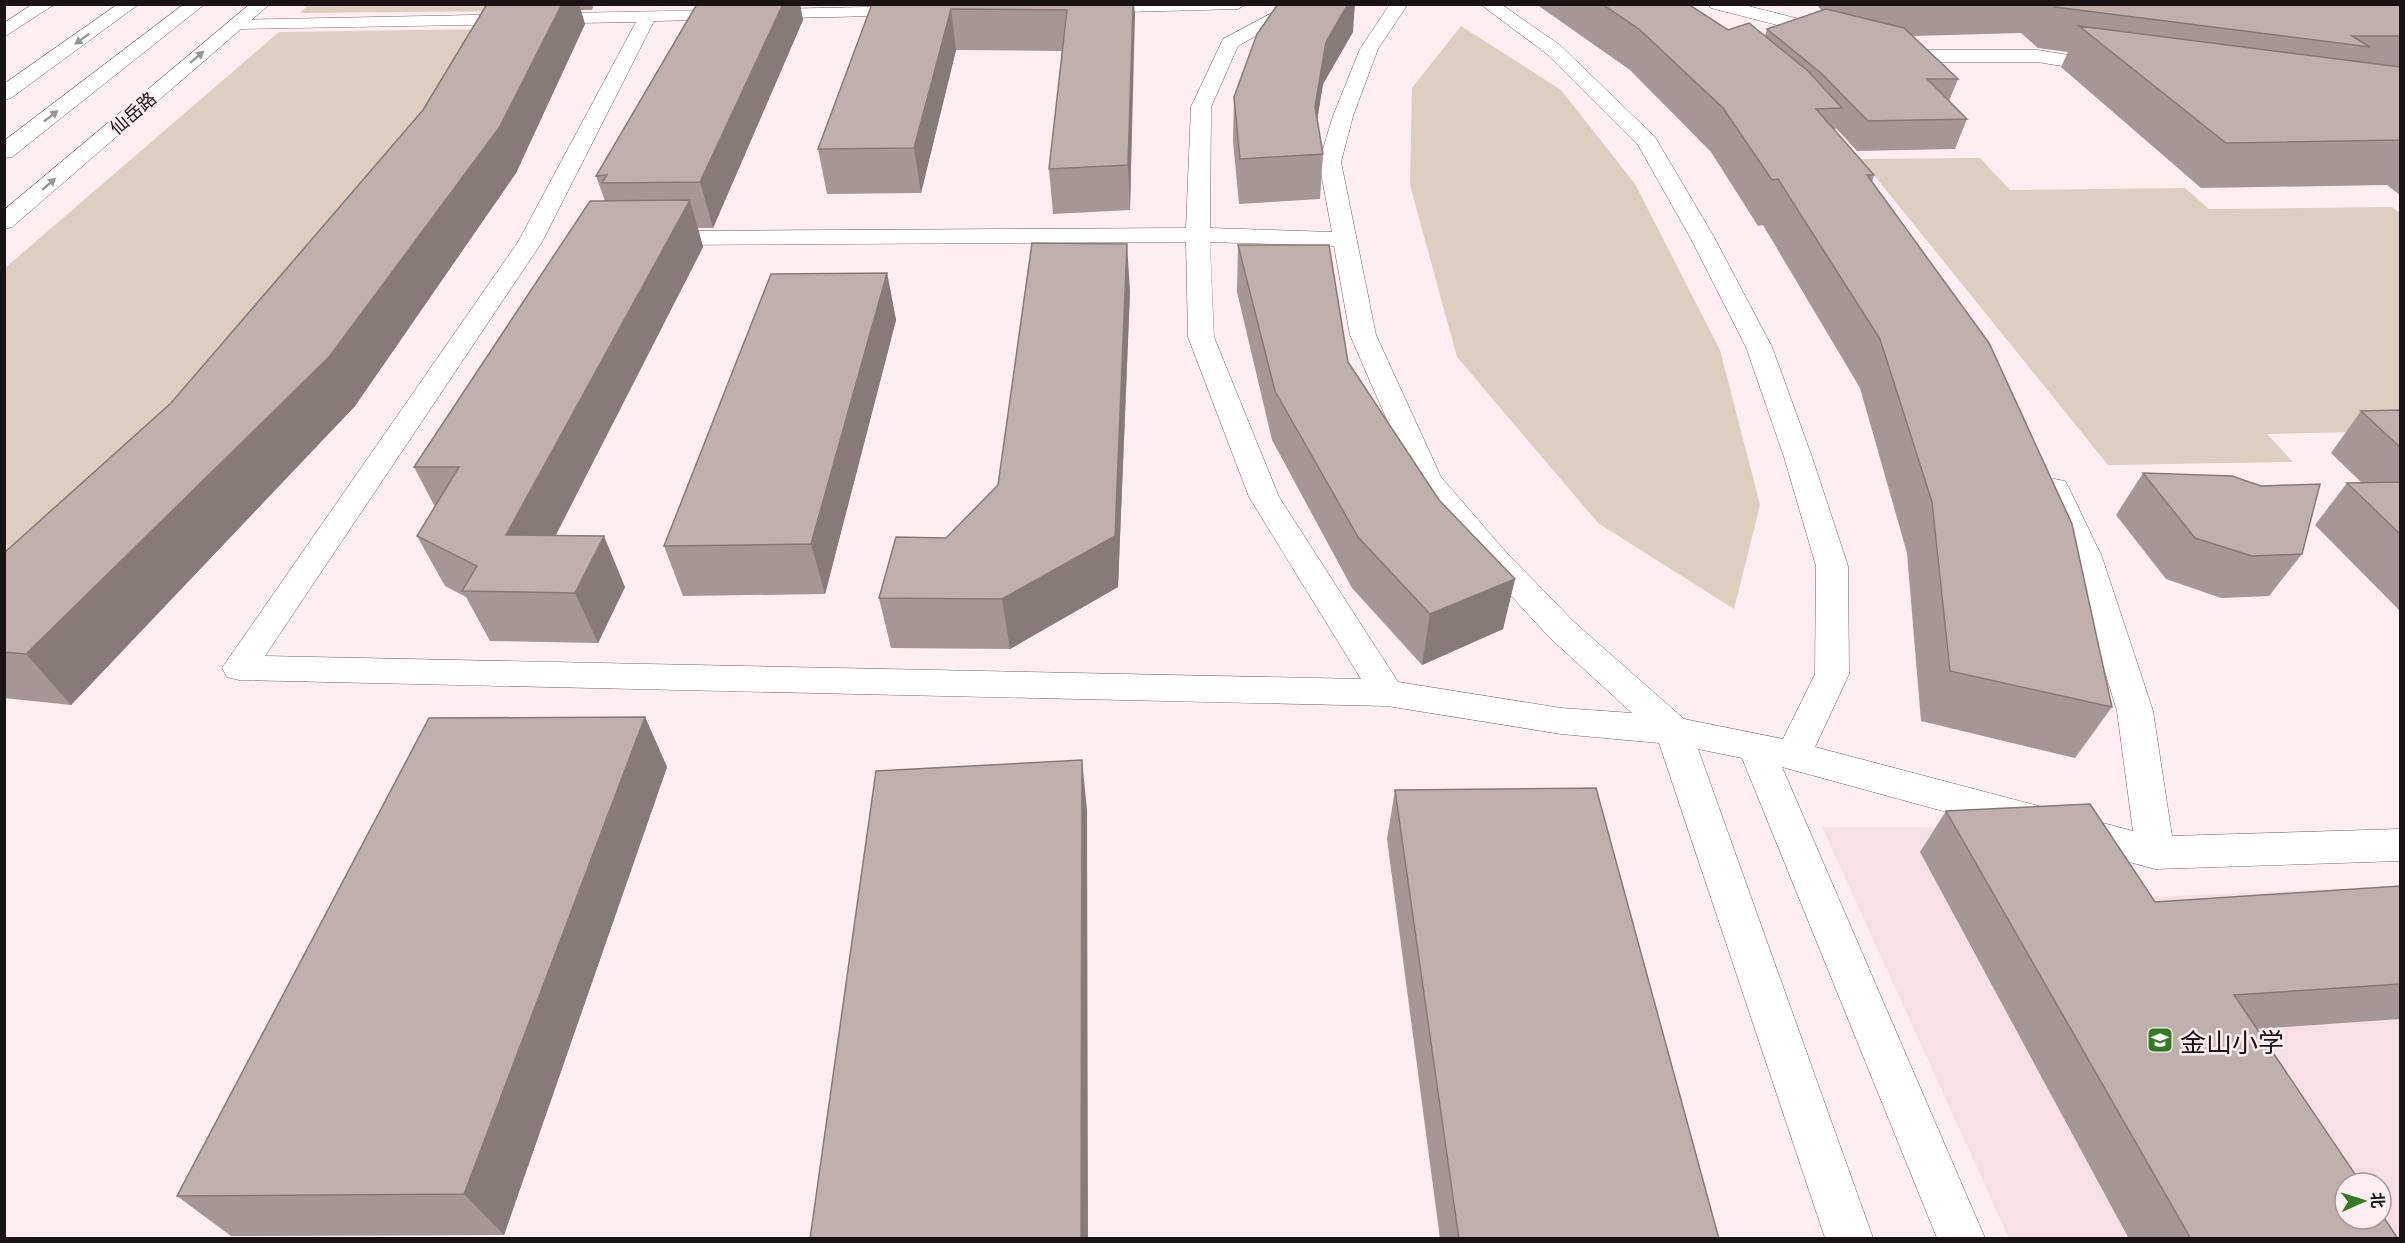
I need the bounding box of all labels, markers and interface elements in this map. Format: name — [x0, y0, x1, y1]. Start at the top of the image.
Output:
one-way arrow — [75, 32, 90, 44]
one-way arrow — [189, 51, 204, 64]
street label: 仙岳路 — [103, 84, 161, 140]
one-way arrow — [43, 110, 58, 122]
one-way arrow — [41, 178, 56, 191]
place label: 金山小学 — [2180, 1022, 2284, 1059]
school or university icon: 金山小学 — [2145, 1025, 2175, 1055]
north arrow — [2333, 1171, 2393, 1231]
text: 北 — [2367, 1192, 2391, 1209]

